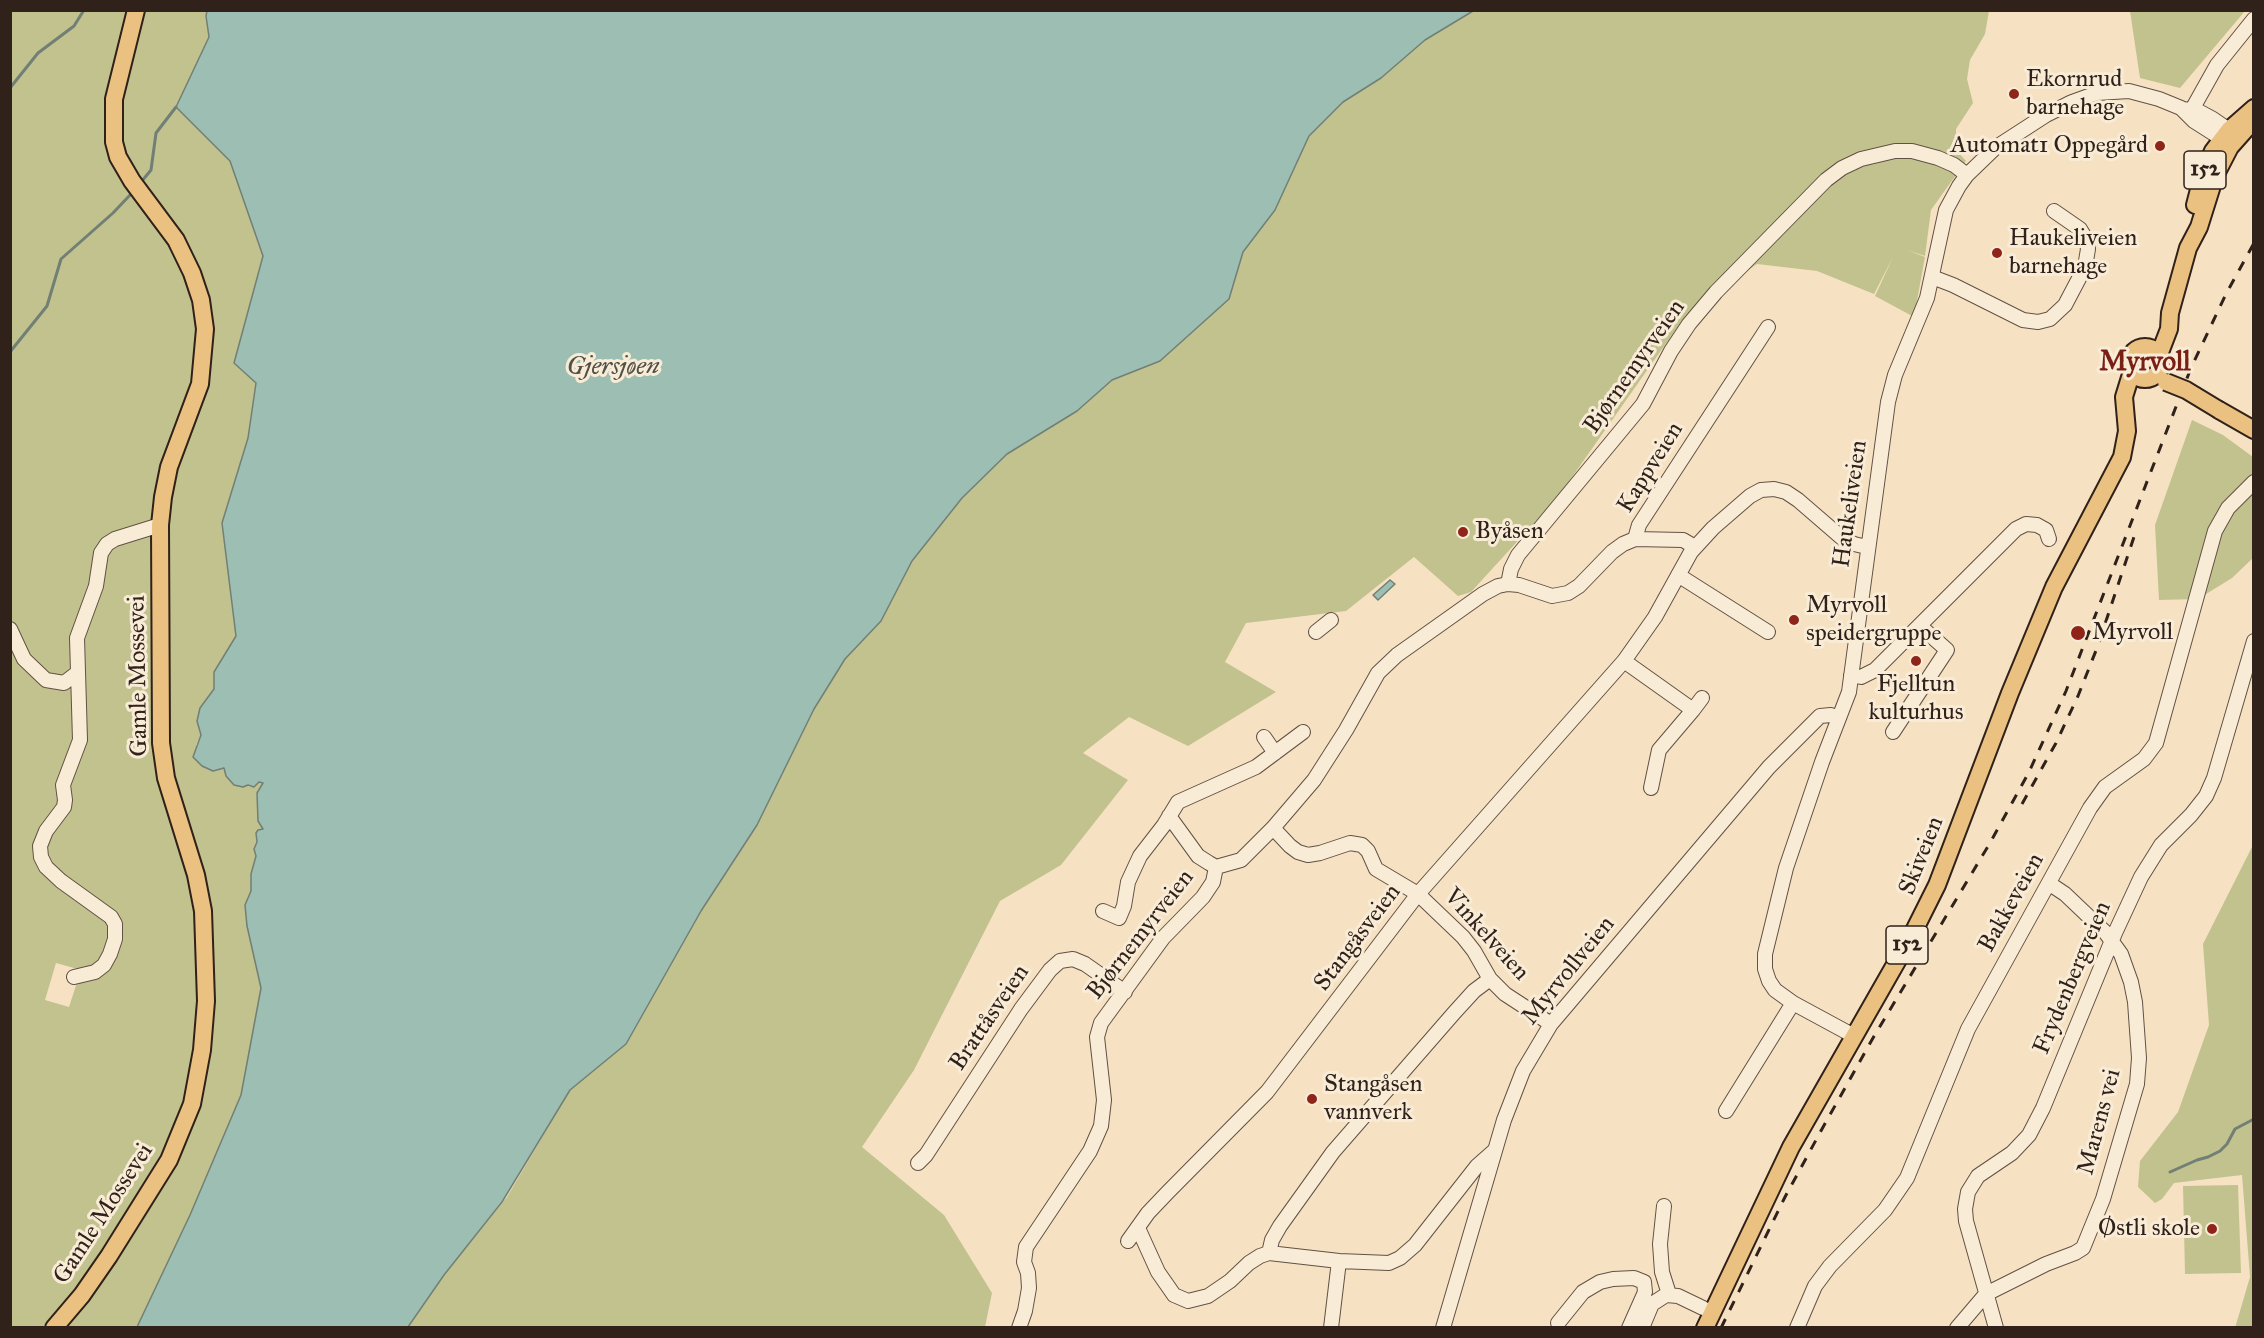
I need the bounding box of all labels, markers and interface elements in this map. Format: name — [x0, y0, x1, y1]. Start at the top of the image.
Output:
place label: Ekornrud barnehage — [2026, 66, 2124, 122]
marker: Ekornrud barnehage — [2007, 87, 2021, 101]
place label: Automat1 Oppegård — [1951, 132, 2148, 160]
marker: Automat1 Oppegård — [2153, 139, 2167, 153]
road number: 152 — [2184, 151, 2226, 189]
place label: Haukeliveien barnehage — [2009, 225, 2137, 281]
marker: Haukeliveien barnehage — [1990, 246, 2004, 260]
street label: Bjørnemyrveien — [1578, 295, 1692, 439]
district label: Myrvoll — [2099, 347, 2191, 379]
water label: Gjersjøen — [566, 352, 660, 384]
street label: Kappveien — [1612, 417, 1690, 519]
street label: Haukeliveien — [1828, 439, 1874, 569]
place label: Byåsen — [1475, 518, 1544, 546]
marker: Byåsen — [1456, 525, 1470, 539]
place label: Myrvoll speidergruppe — [1806, 592, 1941, 648]
street label: Gamle Mossevei — [123, 595, 155, 757]
marker: Myrvoll speidergruppe — [1787, 613, 1801, 627]
place label: Myrvoll — [2092, 619, 2173, 647]
marker: Myrvoll — [2069, 624, 2087, 642]
marker: Fjelltun kulturhus — [1909, 654, 1923, 668]
place label: Fjelltun kulturhus — [1868, 671, 1964, 727]
street label: Skiveien — [1893, 813, 1951, 899]
street label: Bakkeveien — [1973, 848, 2051, 958]
street label: Bjørnemyrveien — [1081, 864, 1201, 1006]
street label: Stangåsveien — [1309, 879, 1407, 997]
street label: Vinkelveien — [1437, 883, 1535, 987]
street label: Frydenbergveien — [2028, 897, 2118, 1059]
street label: Myrvollveien — [1516, 911, 1622, 1031]
road number: 152 — [1886, 926, 1928, 964]
street label: Brattåsveien — [944, 960, 1036, 1076]
street label: Marens vei — [2072, 1066, 2128, 1178]
place label: Stangåsen vannverk — [1324, 1071, 1422, 1127]
marker: Stangåsen vannverk — [1305, 1092, 1319, 1106]
street label: Gamle Mossevei — [48, 1138, 160, 1290]
place label: Østli skole — [2098, 1215, 2200, 1243]
marker: Østli skole — [2205, 1222, 2219, 1236]

